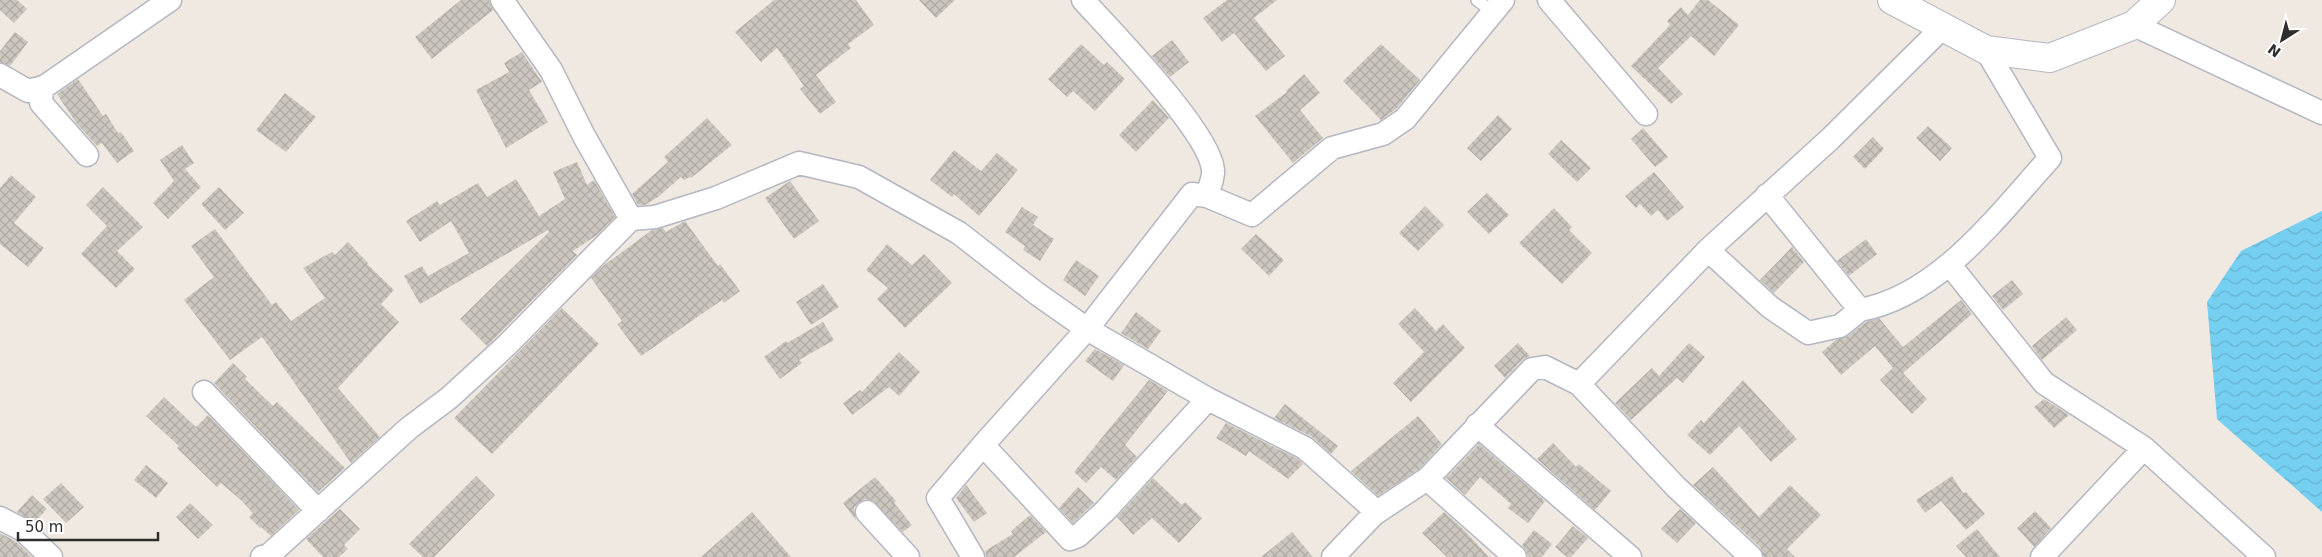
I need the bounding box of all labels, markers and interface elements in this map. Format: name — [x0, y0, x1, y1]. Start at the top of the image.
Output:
north arrow — [2257, 15, 2307, 65]
text: N — [2265, 41, 2284, 60]
scale bar — [18, 510, 158, 542]
text: 50 m — [25, 518, 63, 536]

